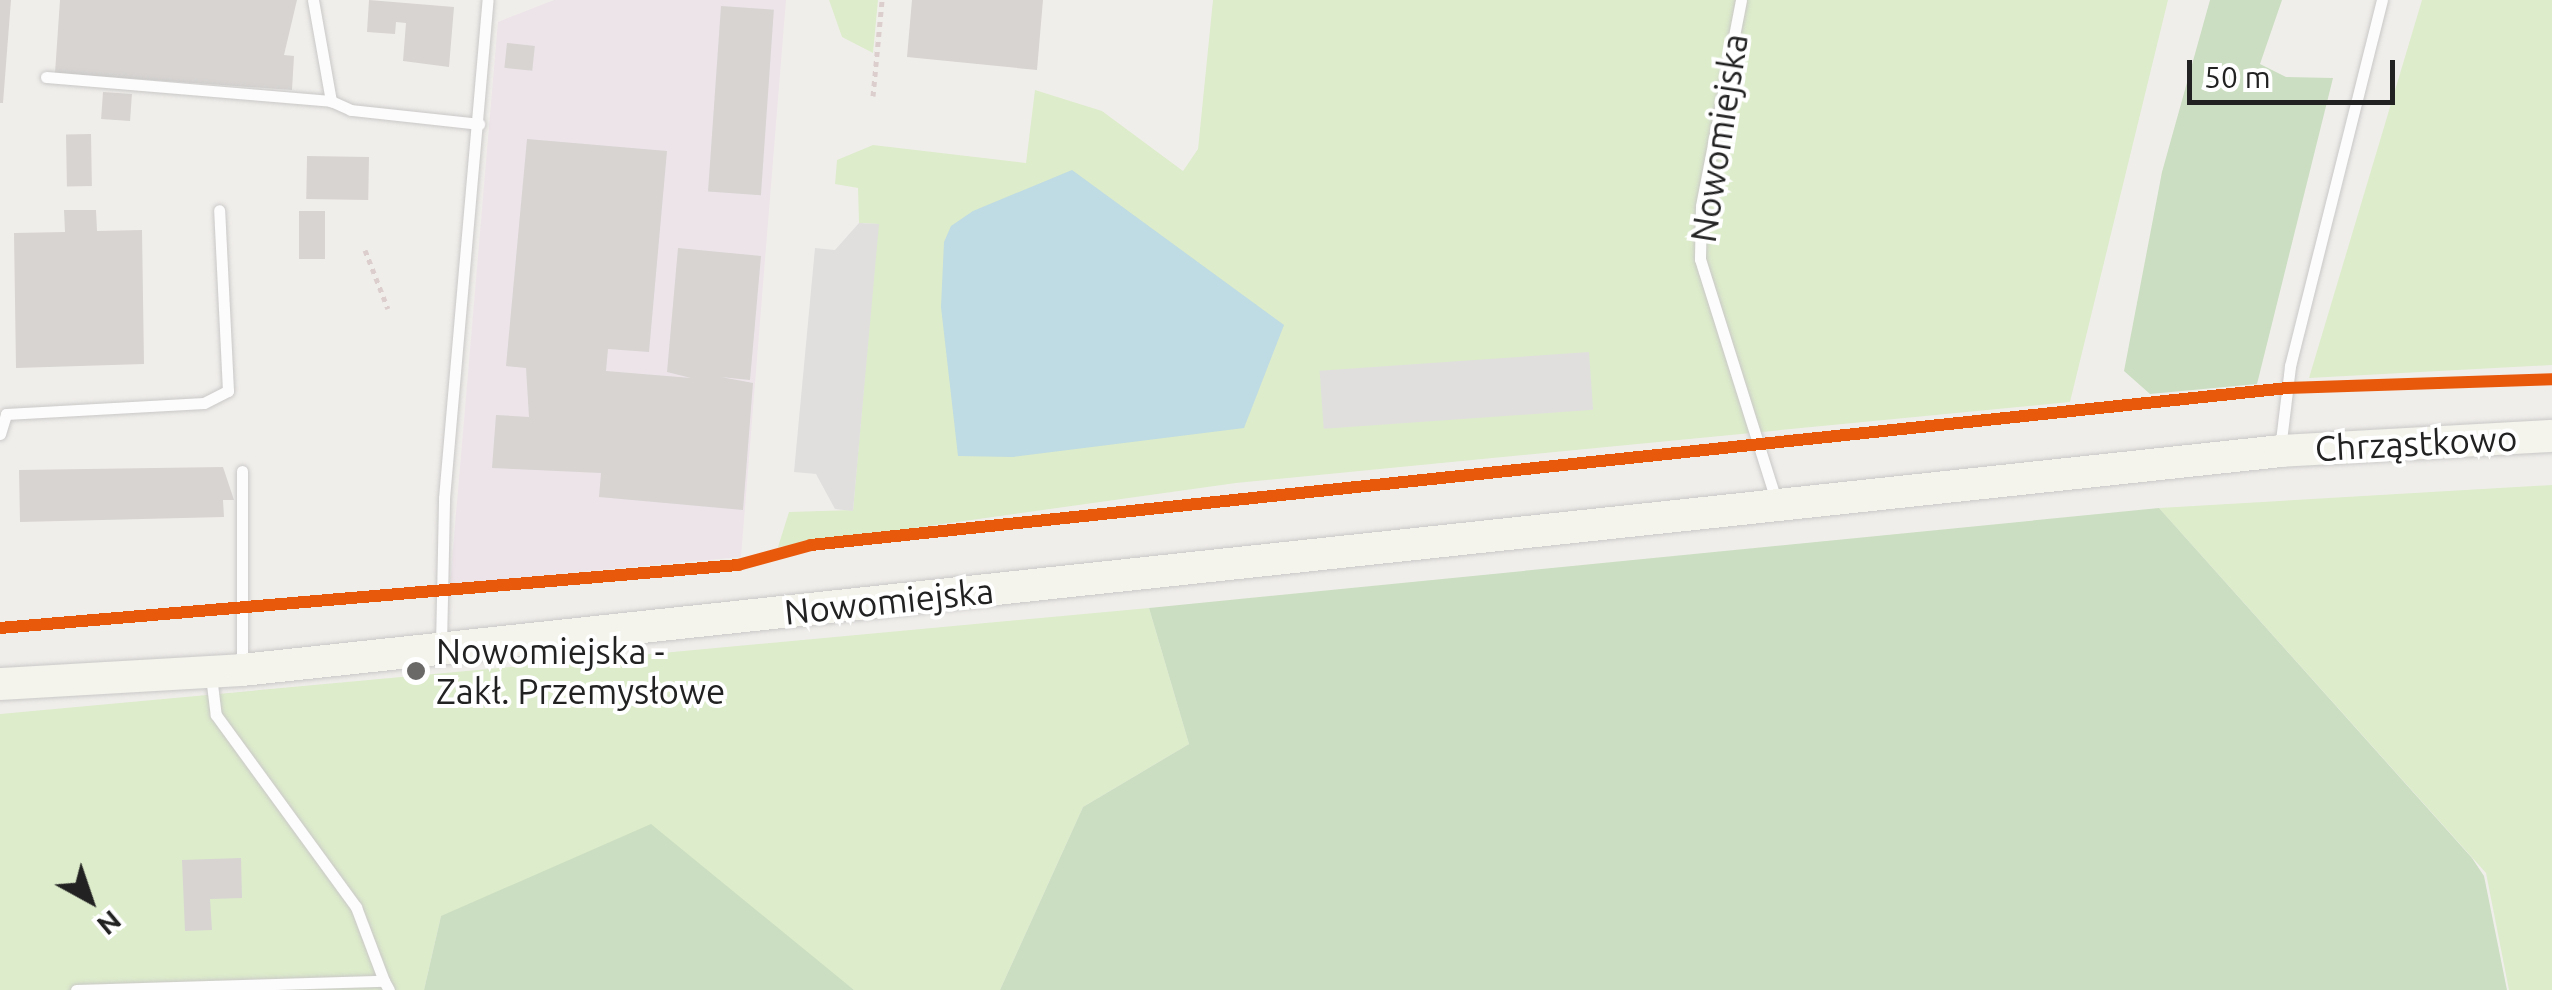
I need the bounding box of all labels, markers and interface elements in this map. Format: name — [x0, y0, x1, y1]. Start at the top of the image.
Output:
street label: Nowomiejska — [1682, 31, 1756, 245]
scale bar — [2192, 40, 2400, 102]
text: 50 m — [2204, 60, 2271, 94]
street label: Chrząstkowo — [2314, 417, 2518, 469]
street label: Nowomiejska — [782, 569, 996, 633]
place label: Nowomiejska - Zakł. Przemysłowe — [436, 630, 725, 712]
marker: Nowomiejska - Zakł. Przemysłowe — [405, 660, 427, 682]
north arrow — [40, 850, 140, 950]
text: N — [92, 905, 128, 942]

